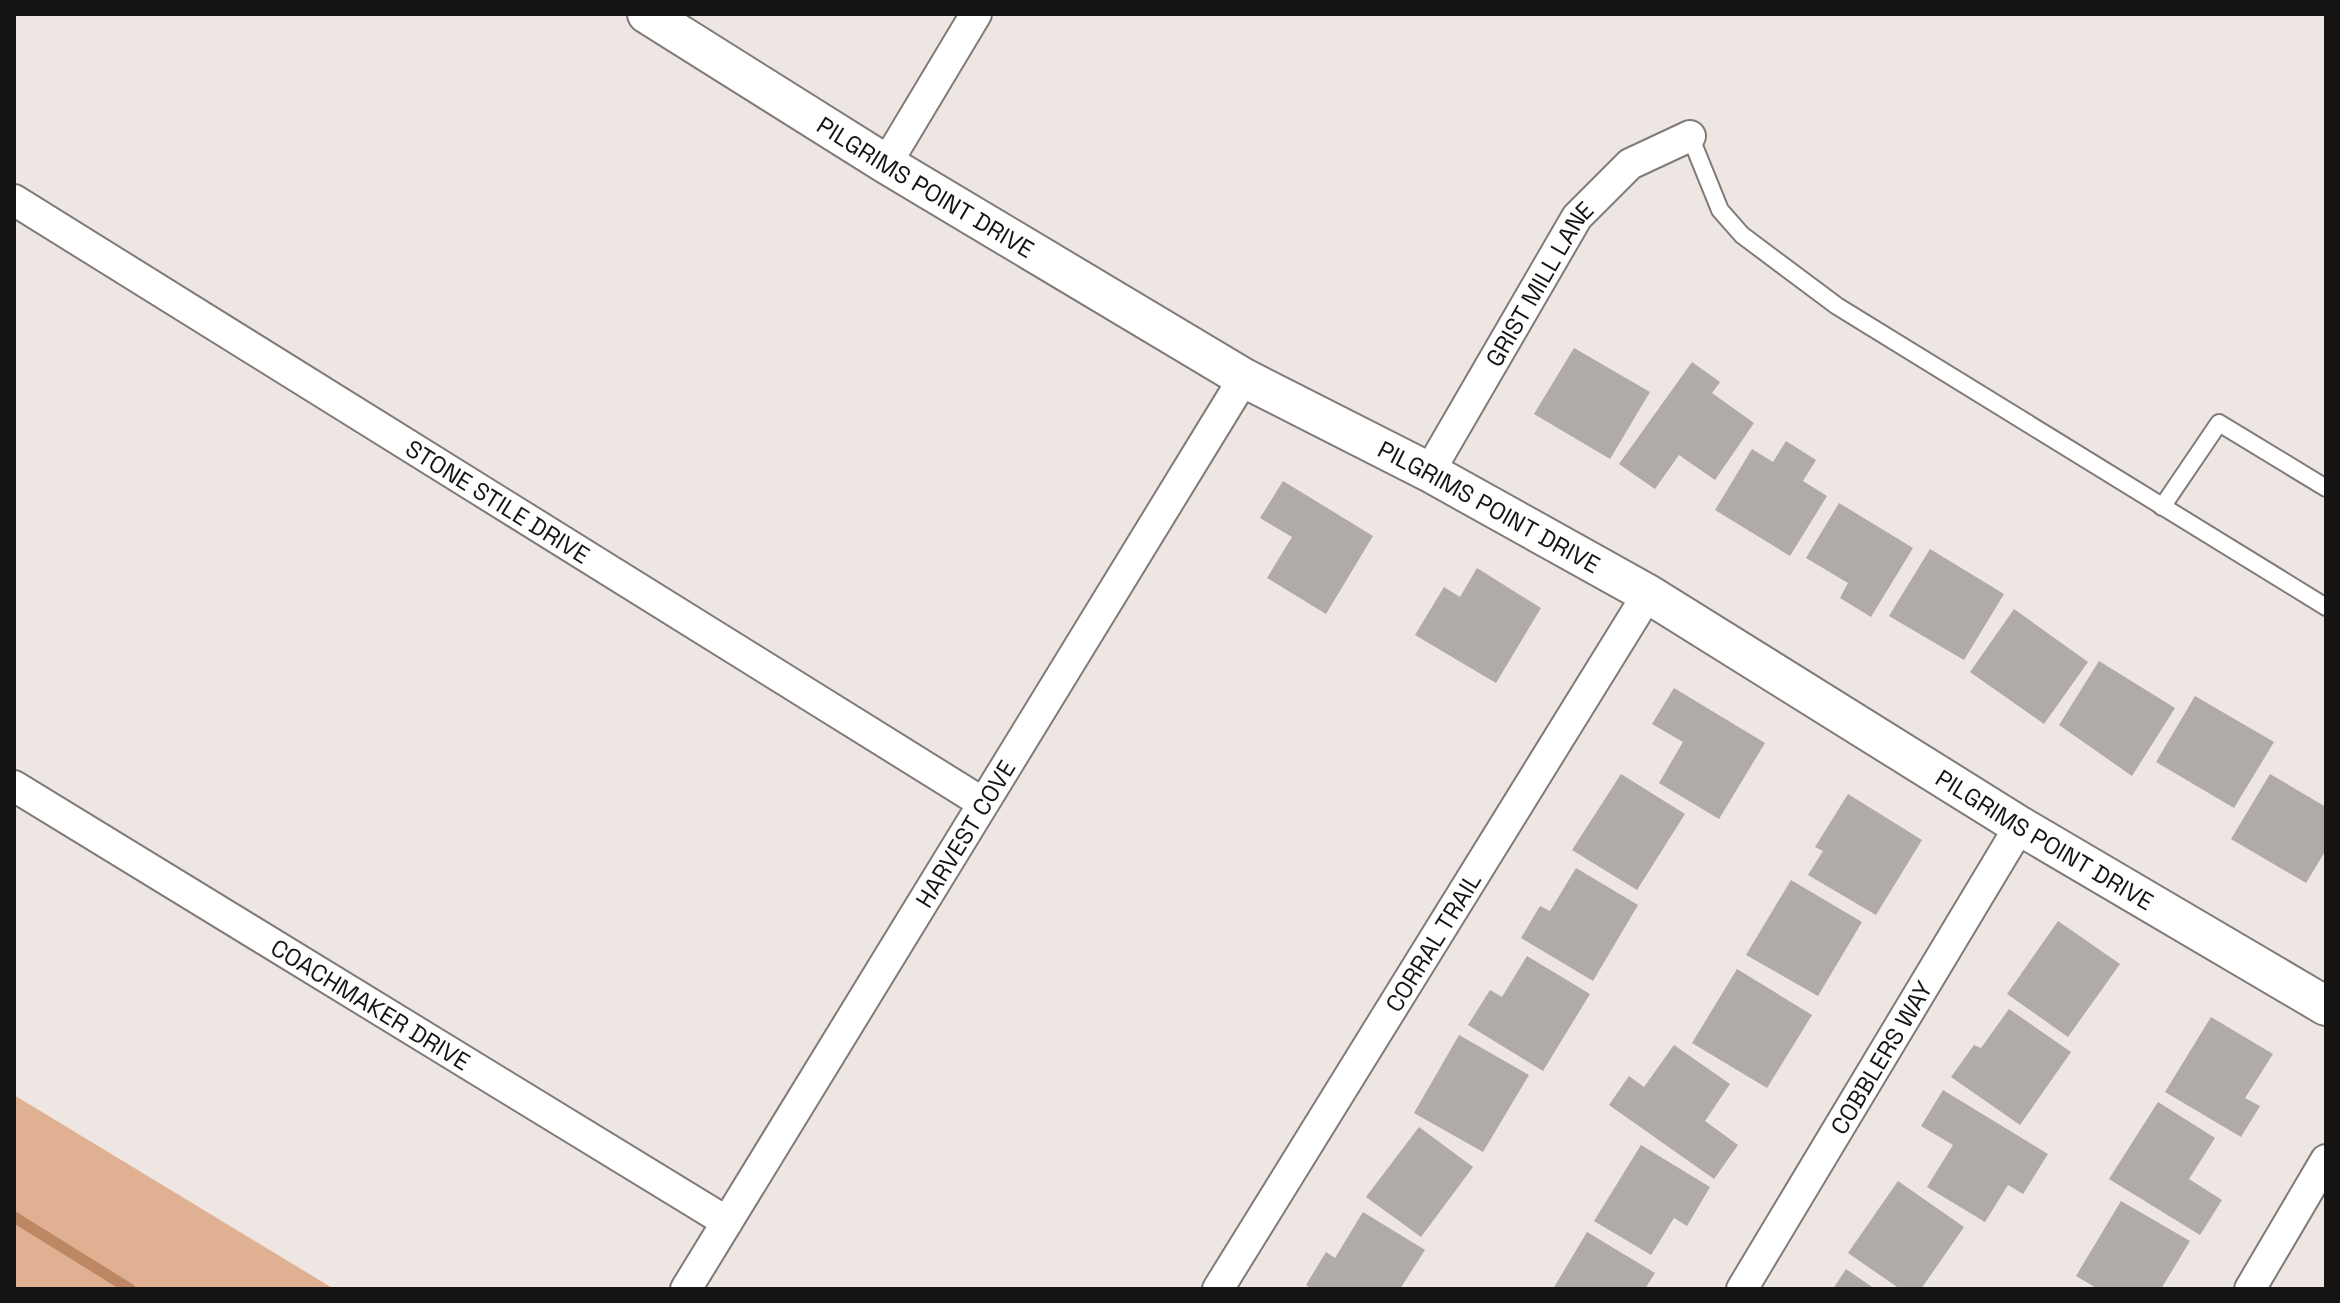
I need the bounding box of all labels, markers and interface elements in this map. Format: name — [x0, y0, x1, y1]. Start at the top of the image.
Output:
street label: PILGRIMS POINT DRIVE — [811, 109, 1040, 265]
street label: GRIST MILL LANE — [1478, 194, 1600, 372]
street label: STONE STILE DRIVE — [400, 432, 596, 570]
street label: PILGRIMS POINT DRIVE — [1373, 433, 1606, 580]
street label: HARVEST COVE — [908, 754, 1022, 913]
street label: PILGRIMS POINT DRIVE — [1930, 762, 2159, 917]
street label: CORRAL TRAIL — [1378, 867, 1488, 1018]
street label: COACHMAKER DRIVE — [265, 931, 476, 1077]
street label: COBBLERS WAY — [1823, 975, 1939, 1140]

